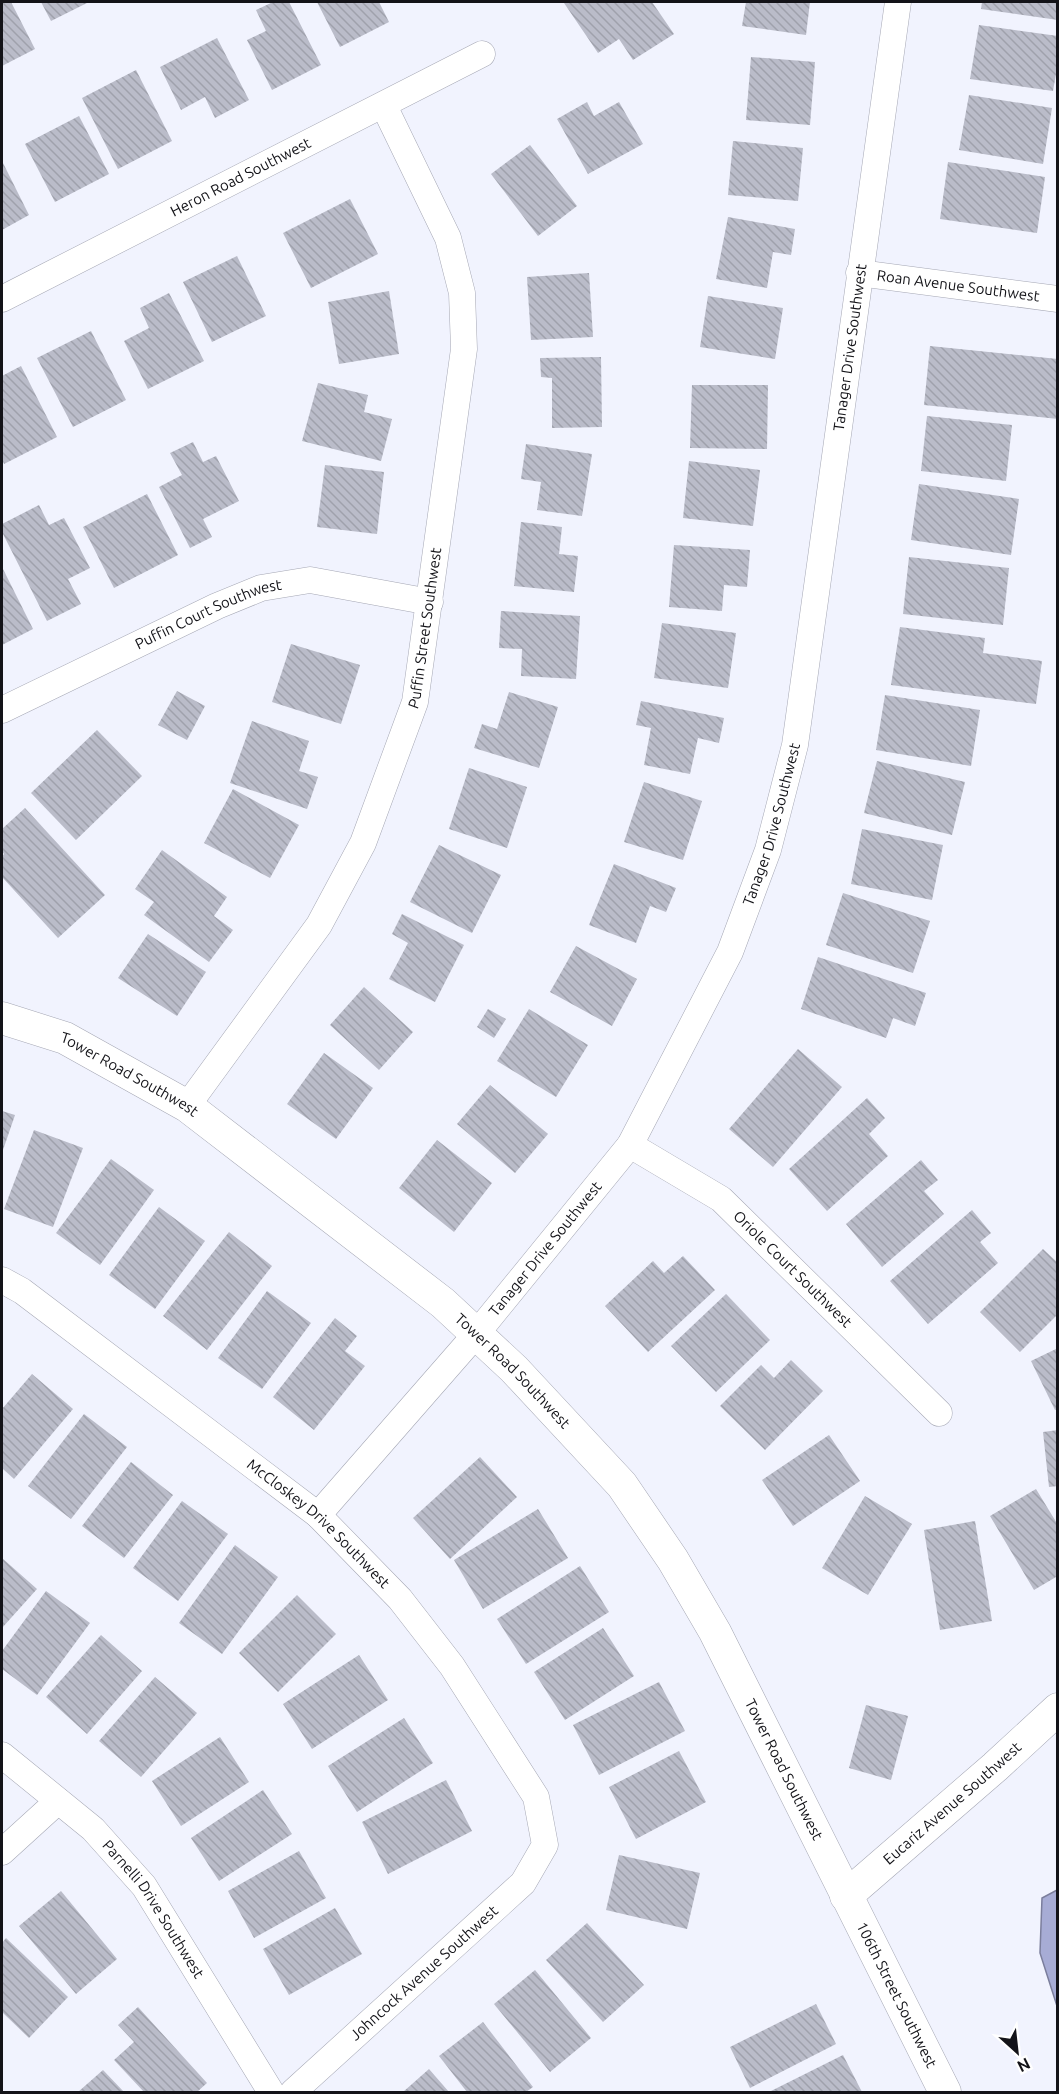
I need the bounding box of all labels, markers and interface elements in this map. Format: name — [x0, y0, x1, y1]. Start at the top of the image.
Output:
street label: Heron Road Southwest — [167, 134, 314, 220]
street label: Tanager Drive Southwest — [830, 263, 870, 432]
street label: Roan Avenue Southwest — [876, 266, 1041, 305]
street label: Puffin Street Southwest — [404, 546, 444, 711]
street label: Puffin Court Southwest — [132, 576, 283, 652]
street label: Tanager Drive Southwest — [739, 741, 803, 908]
street label: Tower Road Southwest — [59, 1028, 202, 1120]
street label: Tanager Drive Southwest — [485, 1178, 605, 1319]
street label: Oriole Court Southwest — [730, 1207, 856, 1331]
street label: Tower Road Southwest — [452, 1310, 574, 1432]
street label: McCloskey Drive Southwest — [244, 1455, 394, 1591]
street label: Tower Road Southwest — [742, 1696, 827, 1843]
street label: Eucariz Avenue Southwest — [880, 1738, 1024, 1868]
street label: Parnelli Drive Southwest — [99, 1837, 208, 1981]
street label: Johncock Avenue Southwest — [346, 1902, 501, 2043]
street label: 106th Street Southwest — [853, 1919, 940, 2070]
north arrow — [987, 2022, 1047, 2082]
text: N — [1014, 2055, 1033, 2076]

